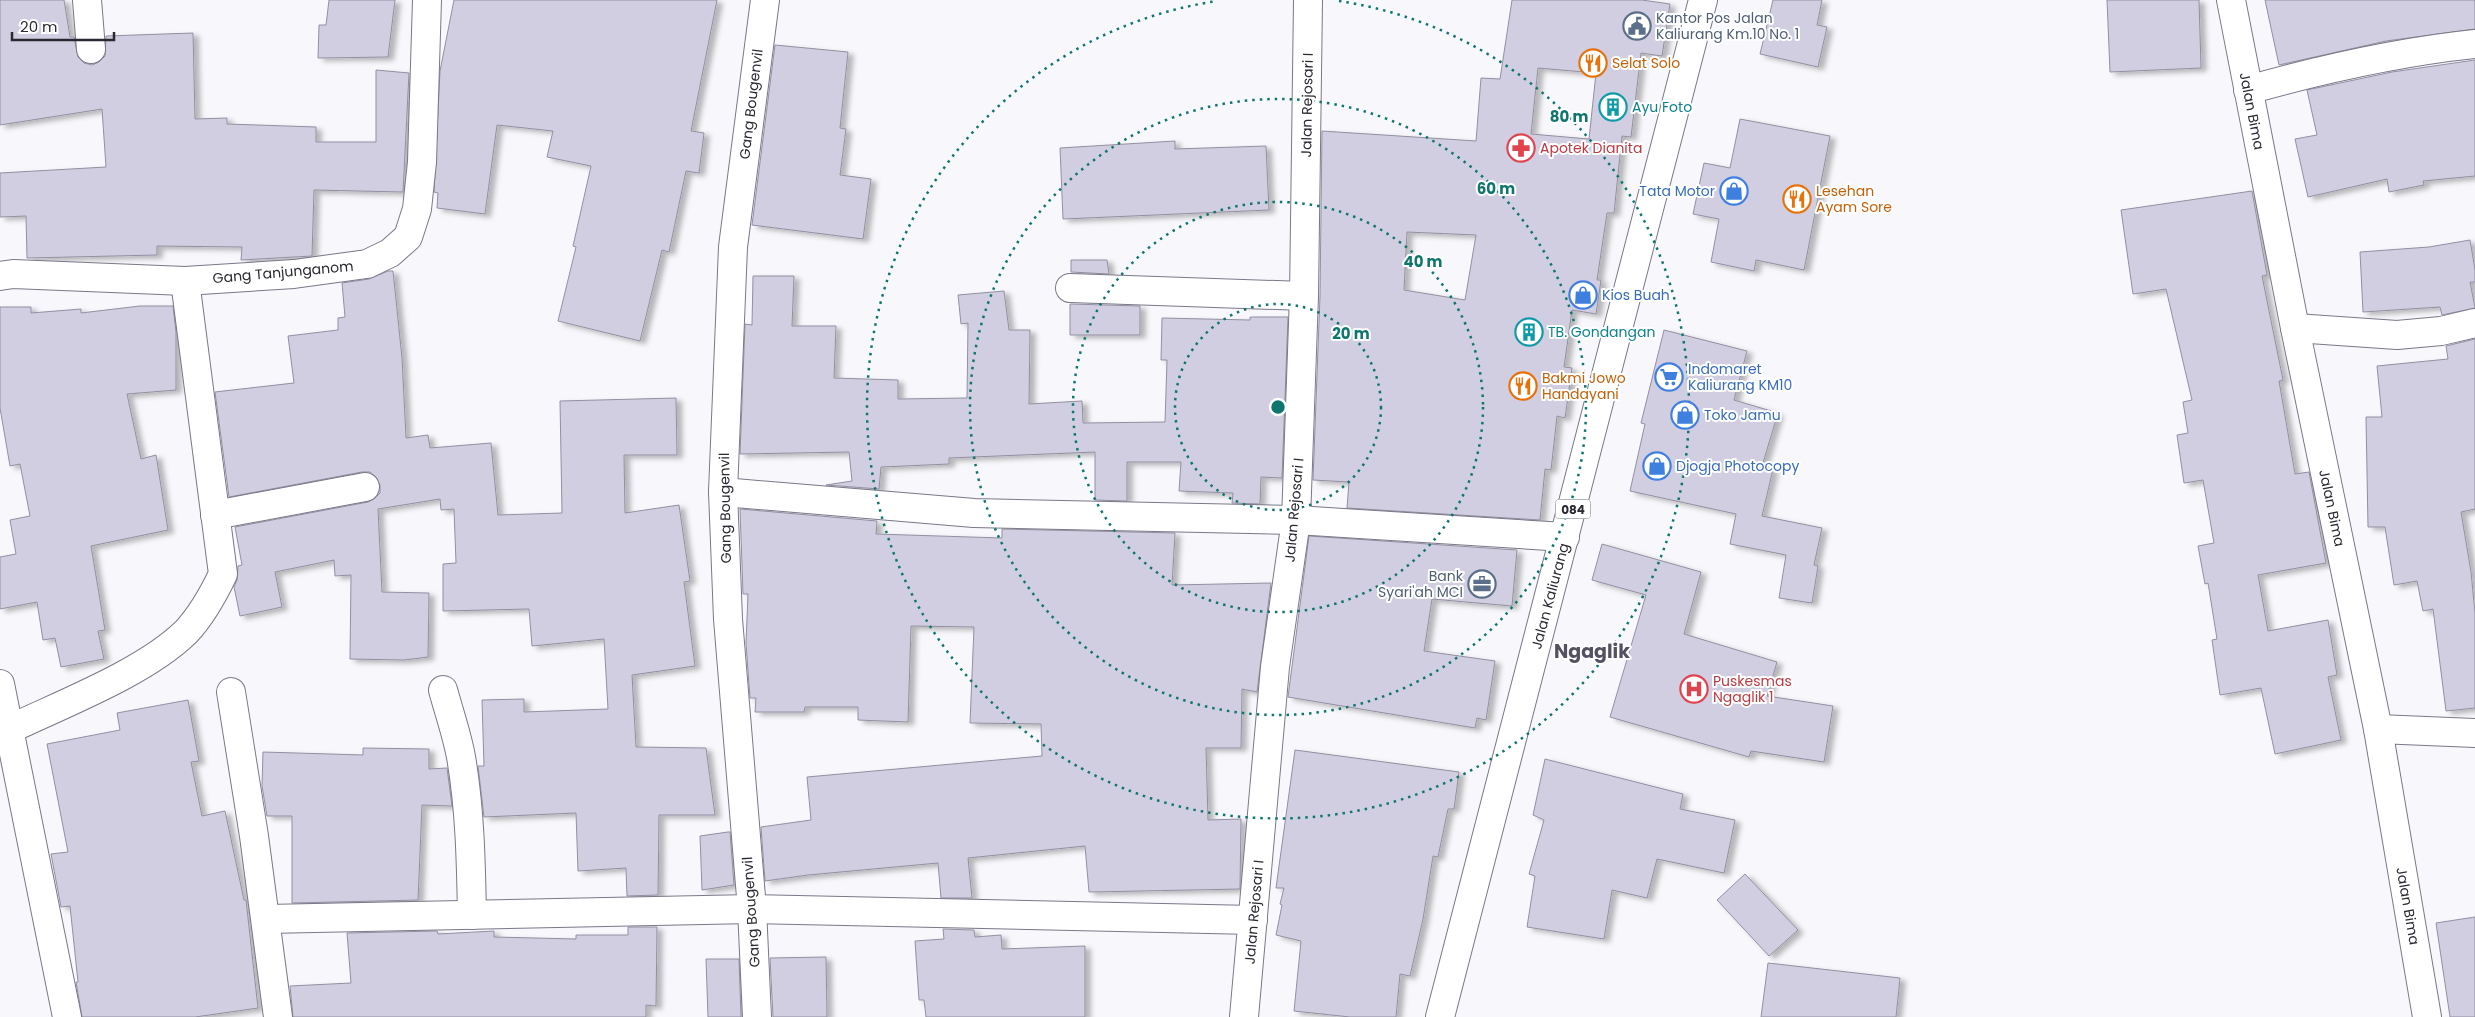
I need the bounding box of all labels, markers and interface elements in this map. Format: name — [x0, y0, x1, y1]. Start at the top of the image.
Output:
place label: Kantor Pos Jalan Kaliurang Km.10 No. 1 — [1656, 8, 1799, 44]
scale bar — [12, 10, 115, 42]
public building icon: Kantor Pos Jalan Kaliurang Km.10 No. 1 — [1622, 11, 1652, 41]
text: 20 m — [20, 16, 58, 37]
street label: Gang Bougenvil — [734, 48, 768, 160]
restaurant icon: Selat Solo — [1578, 48, 1608, 78]
street label: Jalan Rejosari I — [1296, 52, 1318, 158]
place label: Selat Solo — [1612, 53, 1680, 73]
street label: Jalan Bima — [2235, 71, 2269, 151]
building icon: Ayu Foto — [1598, 92, 1628, 122]
place label: Ayu Foto — [1632, 97, 1692, 117]
text: 80 m — [1550, 106, 1588, 127]
pharmacy icon: Apotek Dianita — [1506, 133, 1536, 163]
place label: Apotek Dianita — [1540, 138, 1642, 158]
shop icon: Tata Motor — [1719, 176, 1749, 206]
text: 60 m — [1477, 178, 1515, 199]
place label: Tata Motor — [1639, 181, 1715, 201]
place label: Lesehan Ayam Sore — [1816, 181, 1892, 217]
restaurant icon: Lesehan Ayam Sore — [1782, 184, 1812, 214]
text: 40 m — [1403, 251, 1443, 272]
street label: Gang Tanjunganom — [212, 256, 354, 288]
shop icon: Kios Buah — [1568, 280, 1598, 310]
place label: Kios Buah — [1602, 285, 1670, 305]
building icon: TB. Gondangan — [1514, 317, 1544, 347]
place label: TB. Gondangan — [1548, 322, 1655, 342]
text: 20 m — [1332, 323, 1370, 344]
place label: Indomaret Kaliurang KM10 — [1688, 359, 1792, 395]
supermarket icon: Indomaret Kaliurang KM10 — [1654, 362, 1684, 392]
place label: Bakmi Jowo Handayani — [1542, 368, 1626, 404]
restaurant icon: Bakmi Jowo Handayani — [1508, 371, 1538, 401]
centre of rings — [1269, 398, 1287, 416]
shop icon: Toko Jamu — [1670, 400, 1700, 430]
place label: Toko Jamu — [1704, 405, 1781, 425]
shop icon: Djogja Photocopy — [1642, 451, 1672, 481]
street label: Gang Bougenvil — [714, 452, 736, 564]
place label: Djogja Photocopy — [1676, 456, 1799, 476]
street label: Jalan Rejosari I — [1279, 457, 1309, 563]
street label: Jalan Bima — [2314, 468, 2350, 548]
road number: 084 — [1556, 499, 1590, 518]
street label: Jalan Kaliurang — [1526, 541, 1574, 651]
place label: Bank Syari'ah MCI — [1378, 566, 1464, 602]
office icon: Bank Syari'ah MCI — [1467, 569, 1497, 599]
district label: Ngaglik — [1554, 638, 1630, 665]
place label: Puskesmas Ngaglik 1 — [1713, 671, 1792, 707]
hospital icon: Puskesmas Ngaglik 1 — [1679, 674, 1709, 704]
street label: Gang Bougenvil — [737, 856, 765, 968]
street label: Jalan Rejosari I — [1239, 859, 1269, 965]
street label: Jalan Bima — [2391, 866, 2425, 946]

